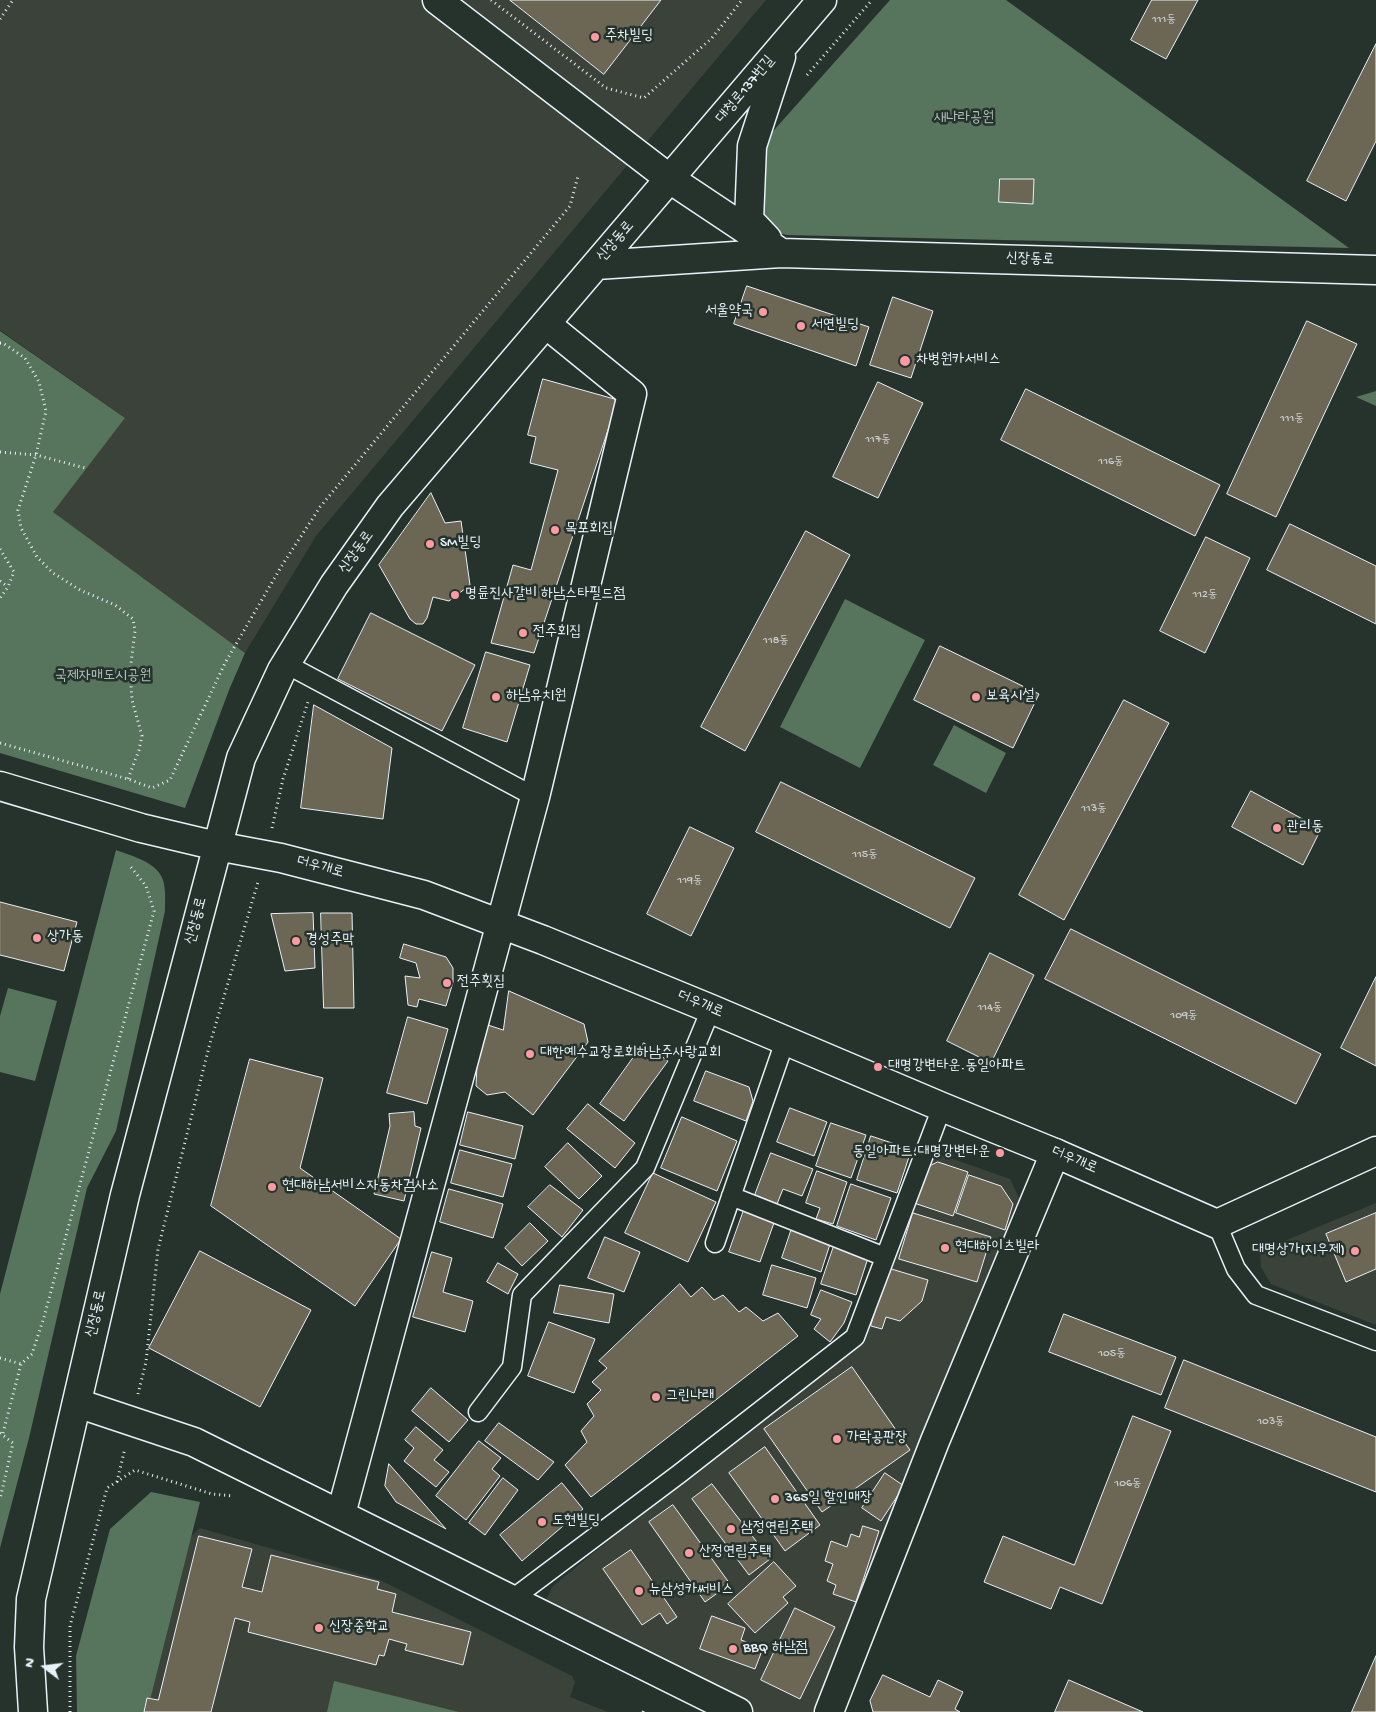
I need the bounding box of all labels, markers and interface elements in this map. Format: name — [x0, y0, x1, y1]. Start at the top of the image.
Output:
house number: 111동 — [1152, 13, 1176, 27]
place label: 주차빌딩 — [605, 28, 653, 46]
marker: 주차빌딩 — [589, 31, 601, 43]
street label: 대청로137번길 — [713, 53, 779, 127]
park label: 새나라공원 — [934, 110, 994, 128]
street label: 신장동로 — [593, 218, 639, 266]
street label: 신장동로 — [1006, 250, 1054, 270]
place label: 서울약국 — [705, 303, 753, 321]
marker: 서울약국 — [757, 306, 769, 318]
place label: 서연빌딩 — [811, 317, 859, 335]
marker: 서연빌딩 — [795, 320, 807, 332]
place label: 차병원카서비스 — [916, 352, 1000, 370]
marker: 차병원카서비스 — [898, 354, 912, 368]
house number: 111동 — [1280, 412, 1304, 426]
house number: 117동 — [865, 433, 891, 447]
house number: 116동 — [1098, 455, 1124, 469]
place label: 목포회집 — [565, 521, 613, 539]
marker: 목포회집 — [549, 524, 561, 536]
street label: 신장동로 — [336, 528, 378, 578]
place label: SM빌딩 — [440, 535, 482, 553]
marker: SM빌딩 — [424, 538, 436, 550]
place label: 명륜진사갈비 하남스타필드점 — [465, 586, 625, 604]
house number: 112동 — [1192, 588, 1218, 602]
marker: 명륜진사갈비 하남스타필드점 — [449, 589, 461, 601]
place label: 전주회집 — [533, 624, 581, 642]
marker: 전주회집 — [517, 627, 529, 639]
house number: 118동 — [763, 634, 789, 648]
park label: 국제자매도시공원 — [55, 668, 151, 686]
place label: 하남유치원 — [506, 688, 566, 706]
place label: 보육시설 — [986, 688, 1034, 706]
marker: 하남유치원 — [490, 691, 502, 703]
marker: 보육시설 — [970, 691, 982, 703]
house number: 113동 — [1081, 802, 1107, 816]
place label: 관리동 — [1287, 819, 1323, 837]
marker: 관리동 — [1271, 822, 1283, 834]
house number: 115동 — [852, 848, 878, 862]
street label: 더우개로 — [294, 853, 346, 883]
house number: 119동 — [677, 874, 703, 888]
street label: 신장동로 — [182, 895, 212, 947]
place label: 상가동 — [47, 929, 83, 947]
marker: 상가동 — [31, 932, 43, 944]
place label: 경성주막 — [306, 932, 354, 950]
marker: 경성주막 — [290, 935, 302, 947]
place label: 전주횟집 — [457, 974, 505, 992]
marker: 전주횟집 — [441, 977, 453, 989]
street label: 더우개로 — [674, 987, 726, 1023]
house number: 114동 — [977, 1001, 1003, 1015]
house number: 109동 — [1170, 1009, 1198, 1023]
place label: 대한예수교장로회하남주사랑교회 — [540, 1045, 721, 1063]
marker: 대한예수교장로회하남주사랑교회 — [524, 1048, 536, 1060]
place label: 대명강변타운.동일아파트 — [888, 1058, 1025, 1076]
marker: 대명강변타운.동일아파트 — [872, 1061, 884, 1073]
street label: 더우개로 — [1048, 1143, 1100, 1179]
place label: 동일아파트.대명강변타운 — [853, 1144, 990, 1162]
marker: 동일아파트.대명강변타운 — [994, 1147, 1006, 1159]
place label: 현대하남서비스자동차검사소 — [282, 1178, 439, 1196]
marker: 현대하남서비스자동차검사소 — [266, 1181, 278, 1193]
place label: 현대하이츠빌라 — [955, 1239, 1039, 1257]
marker: 현대하이츠빌라 — [939, 1242, 951, 1254]
place label: 대명상가(지우제) — [1252, 1242, 1345, 1260]
marker: 대명상가(지우제) — [1349, 1245, 1361, 1257]
street label: 신장동로 — [83, 1288, 111, 1340]
house number: 105동 — [1098, 1347, 1126, 1361]
place label: 그린나래 — [666, 1388, 714, 1406]
marker: 그린나래 — [650, 1391, 662, 1403]
house number: 103동 — [1257, 1415, 1285, 1429]
place label: 가락공판장 — [847, 1430, 907, 1448]
marker: 가락공판장 — [831, 1433, 843, 1445]
house number: 106동 — [1114, 1477, 1142, 1491]
place label: 365일 할인매장 — [785, 1490, 872, 1508]
marker: 365일 할인매장 — [769, 1493, 781, 1505]
place label: 도현빌딩 — [552, 1513, 600, 1531]
marker: 도현빌딩 — [536, 1516, 548, 1528]
place label: 삼정연립주택 — [741, 1520, 813, 1538]
marker: 삼정연립주택 — [725, 1523, 737, 1535]
place label: 산정연립주택 — [699, 1544, 771, 1562]
marker: 산정연립주택 — [683, 1547, 695, 1559]
place label: 뉴삼성카써비스 — [649, 1582, 733, 1600]
marker: 뉴삼성카써비스 — [633, 1585, 645, 1597]
place label: 신장중학교 — [329, 1619, 389, 1637]
marker: 신장중학교 — [313, 1622, 325, 1634]
place label: BBQ 하남점 — [743, 1640, 808, 1658]
north arrow — [20, 1642, 70, 1692]
marker: BBQ 하남점 — [727, 1643, 739, 1655]
text: N — [21, 1656, 39, 1670]

